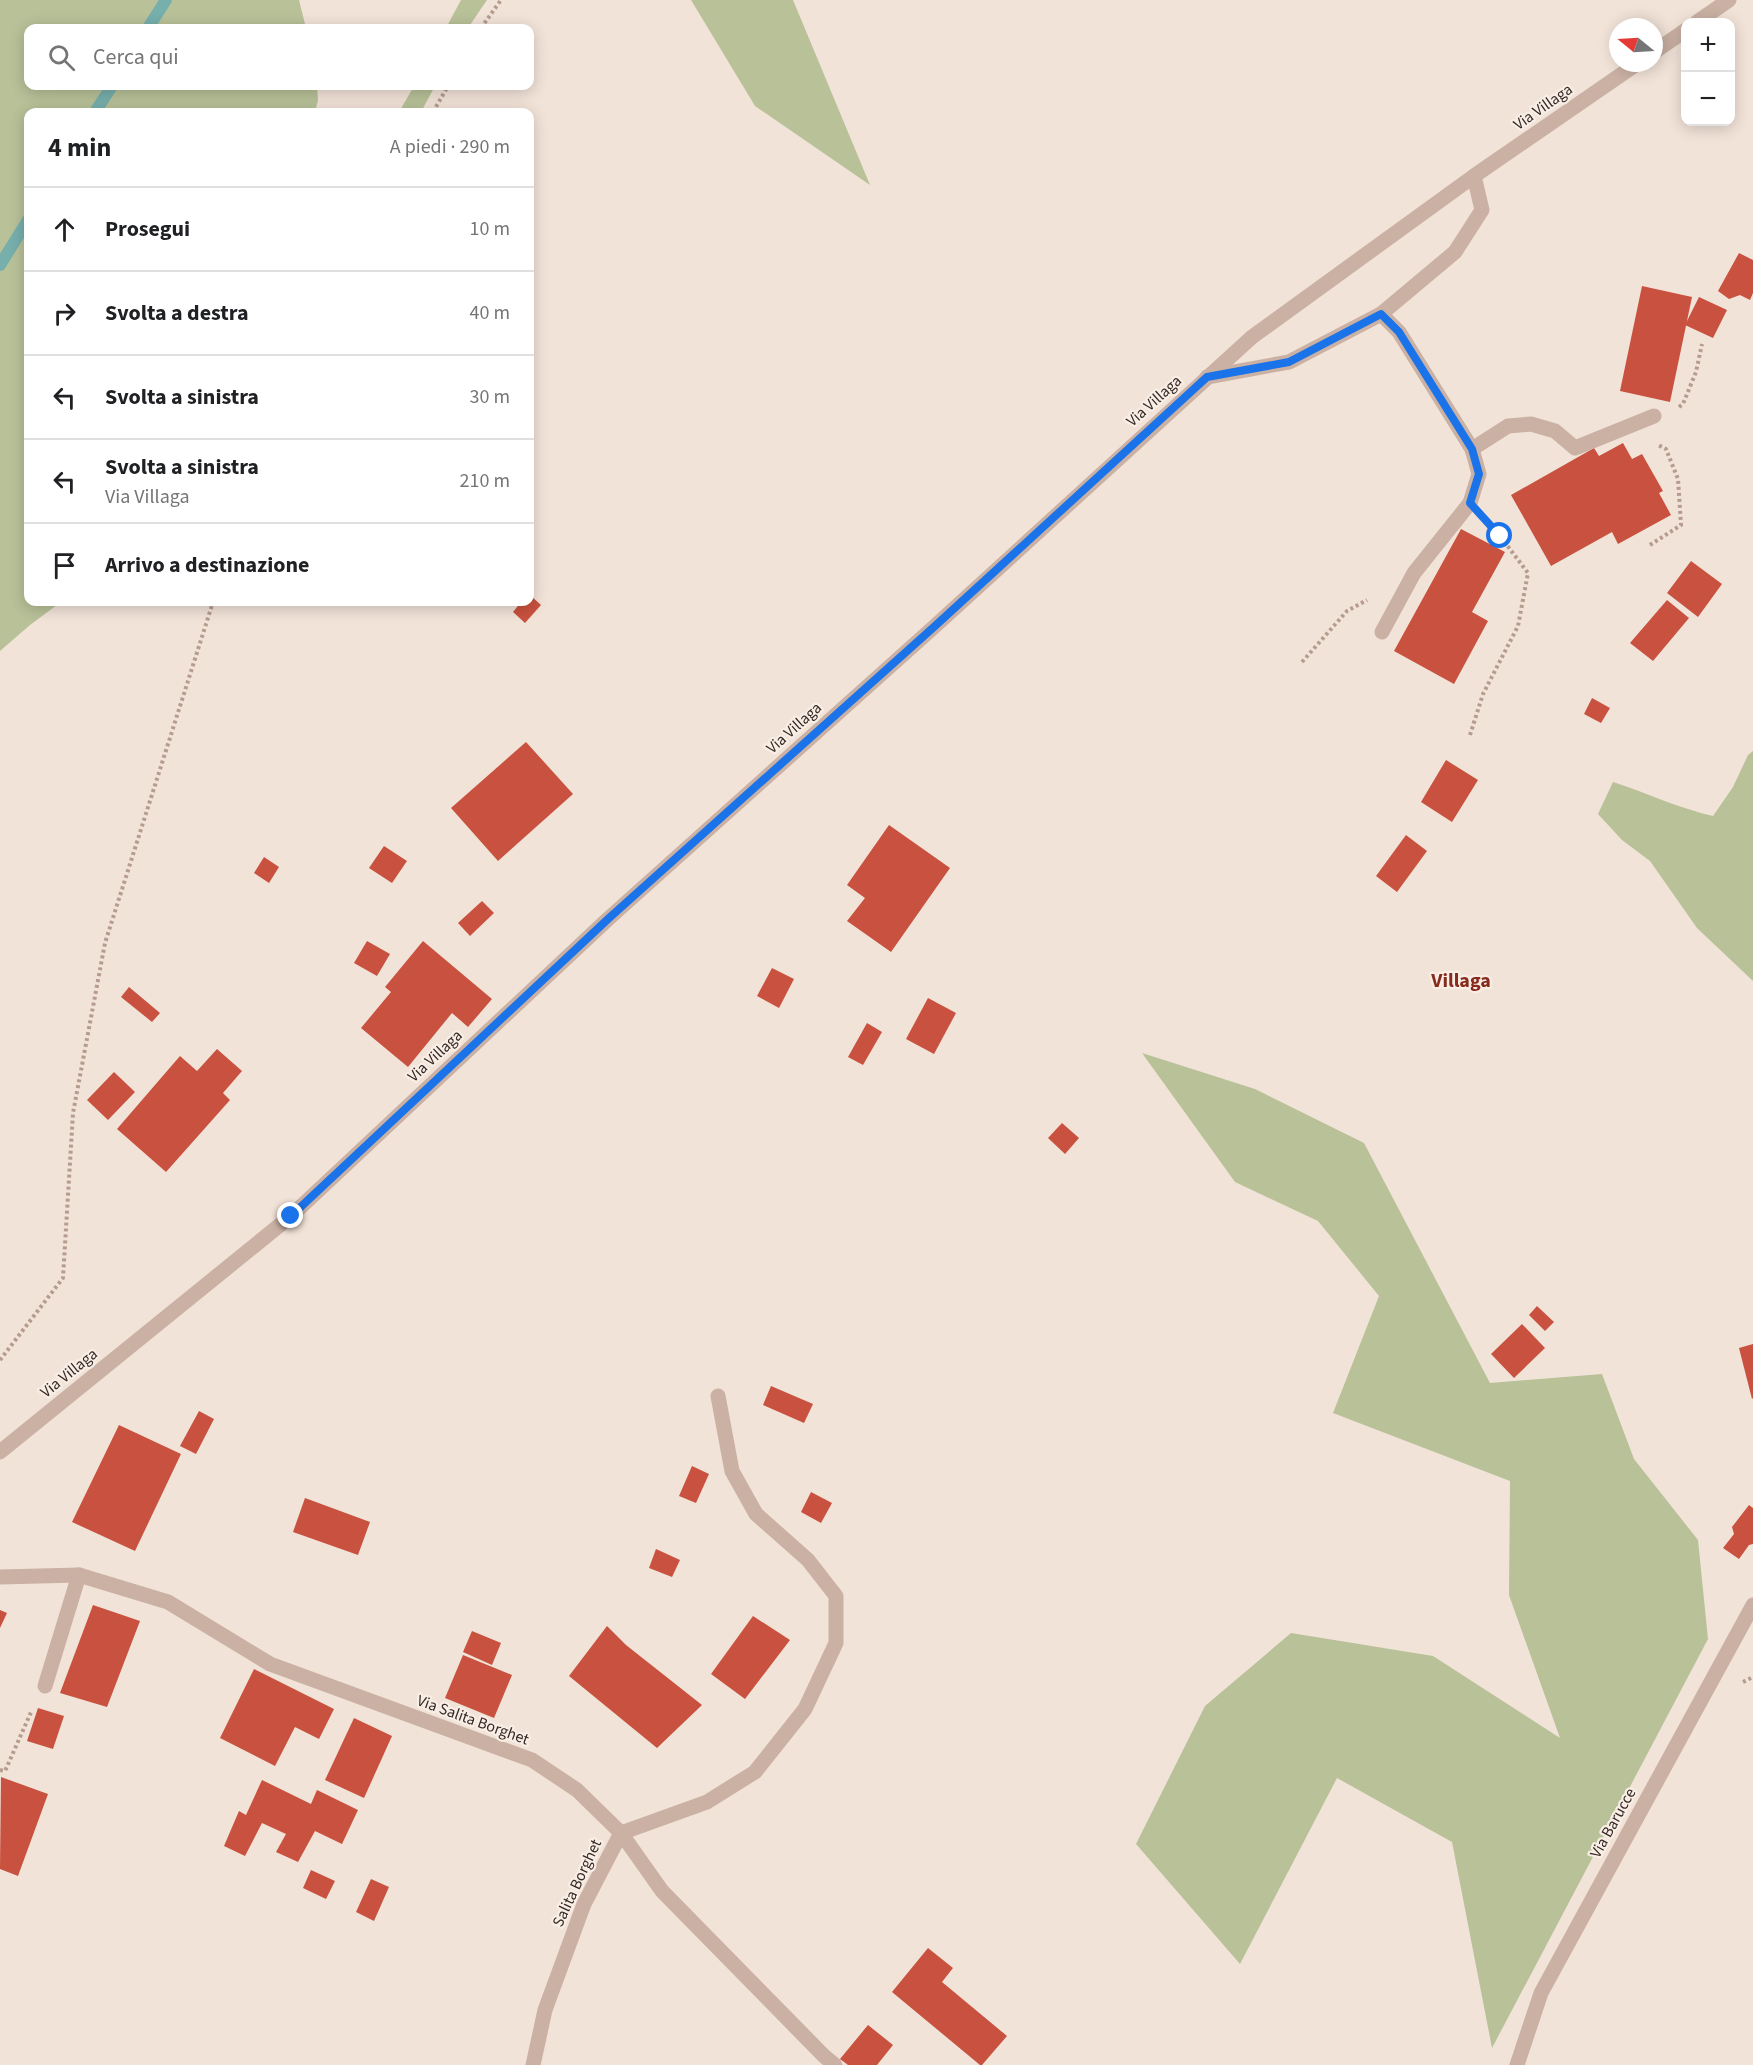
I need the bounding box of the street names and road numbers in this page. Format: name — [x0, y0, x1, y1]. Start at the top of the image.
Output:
street label: Via Villaga — [1509, 79, 1577, 135]
street label: Via Villaga — [1121, 370, 1187, 432]
street label: Via Villaga — [761, 697, 827, 759]
street label: Via Villaga — [403, 1025, 467, 1087]
street label: Via Villaga — [36, 1343, 102, 1403]
street label: Via Salita Borghet — [414, 1690, 533, 1751]
street label: Via Barucce — [1585, 1784, 1641, 1862]
street label: Salita Borghet — [547, 1835, 607, 1930]

